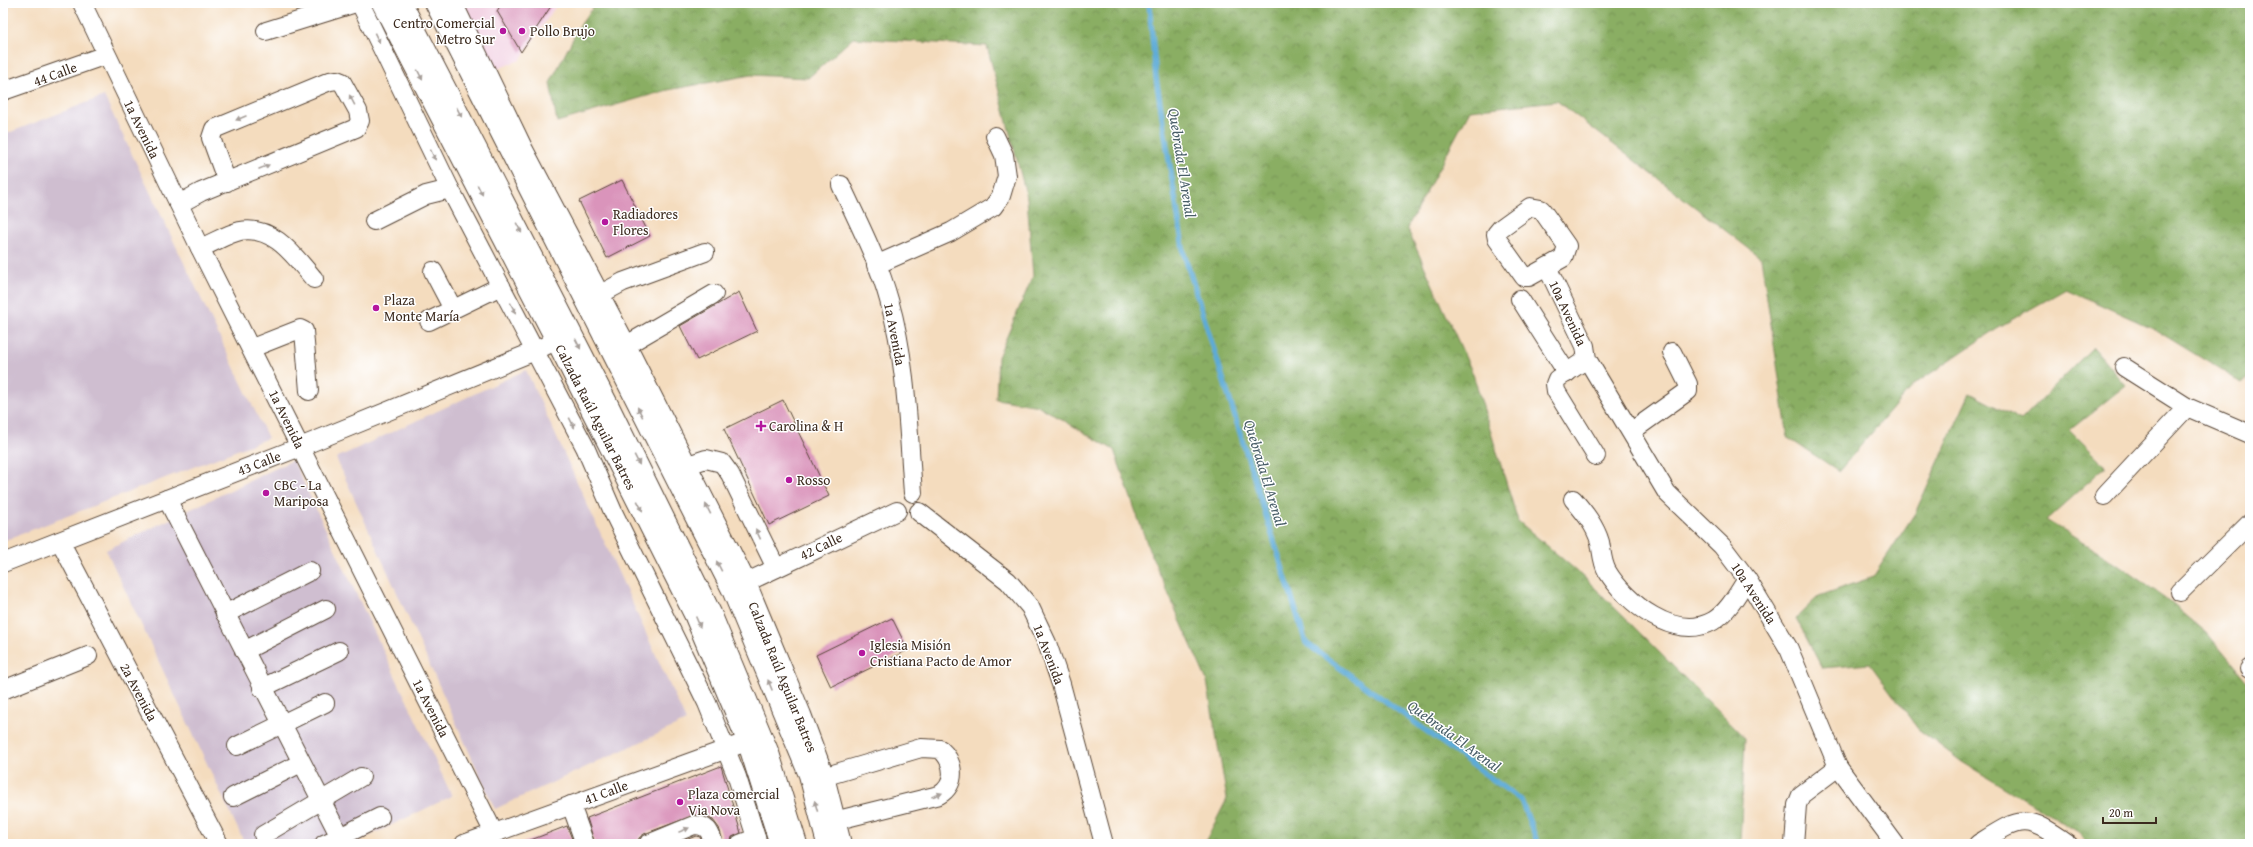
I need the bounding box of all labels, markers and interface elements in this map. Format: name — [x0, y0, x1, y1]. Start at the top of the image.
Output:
place label: Centro Comercial Metro Sur — [393, 13, 495, 49]
place label: Pollo Brujo — [530, 21, 595, 41]
marker: Centro Comercial Metro Sur — [498, 26, 508, 36]
marker: Pollo Brujo — [517, 26, 527, 36]
one-way arrow — [374, 32, 380, 44]
street label: 44 Calle — [30, 57, 80, 91]
one-way arrow — [417, 69, 423, 81]
one-way arrow — [349, 95, 355, 106]
street label: 1a Avenida — [119, 96, 165, 162]
one-way arrow — [456, 107, 463, 118]
water label: Quebrada El Arenal — [1163, 107, 1202, 219]
one-way arrow — [235, 115, 247, 121]
one-way arrow — [430, 149, 436, 161]
one-way arrow — [258, 163, 270, 169]
one-way arrow — [477, 185, 483, 196]
place label: Radiadores Flores — [613, 204, 678, 240]
marker: Radiadores Flores — [600, 217, 610, 227]
one-way arrow — [516, 222, 523, 234]
street label: 10a Avenida — [1544, 277, 1592, 349]
place label: Plaza Monte María — [384, 290, 460, 326]
street label: 1a Avenida — [879, 301, 911, 367]
one-way arrow — [509, 302, 516, 313]
marker: Plaza Monte María — [371, 303, 381, 313]
one-way arrow — [575, 338, 581, 350]
street label: Calzada Raúl Aguilar Batres — [551, 341, 641, 493]
street label: 1a Avenida — [264, 386, 310, 452]
one-way arrow — [637, 407, 644, 418]
place label: Carolina & H — [769, 416, 843, 436]
one-way arrow — [569, 417, 575, 429]
water label: Quebrada El Arenal — [1239, 417, 1292, 529]
marker: Carolina & H — [756, 421, 766, 431]
street label: 43 Calle — [234, 445, 284, 480]
one-way arrow — [634, 454, 640, 466]
place label: Rosso — [797, 470, 830, 490]
place label: CBC - La Mariposa — [274, 475, 329, 511]
marker: Rosso — [784, 475, 794, 485]
marker: CBC - La Mariposa — [261, 488, 271, 498]
one-way arrow — [637, 500, 644, 512]
one-way arrow — [704, 504, 711, 515]
street label: 42 Calle — [796, 527, 846, 565]
one-way arrow — [755, 528, 761, 539]
street label: 10a Avenida — [1727, 558, 1782, 628]
one-way arrow — [715, 560, 722, 571]
street label: Calzada Raúl Aguilar Batres — [744, 599, 822, 755]
one-way arrow — [695, 617, 701, 628]
street label: 1a Avenida — [1028, 621, 1070, 688]
place label: Iglesia Misión Cristiana Pacto de Amor — [870, 635, 1012, 671]
marker: Iglesia Misión Cristiana Pacto de Amor — [857, 648, 867, 658]
street label: 2a Avenida — [115, 659, 163, 725]
street label: 1a Avenida — [408, 675, 454, 741]
one-way arrow — [767, 678, 773, 690]
water label: Quebrada El Arenal — [1404, 695, 1505, 777]
street label: 41 Calle — [581, 775, 631, 809]
place label: Plaza comercial Via Nova — [688, 784, 780, 820]
one-way arrow — [931, 792, 943, 798]
marker: Plaza comercial Via Nova — [675, 797, 685, 807]
scale bar — [2103, 799, 2156, 825]
one-way arrow — [813, 800, 819, 812]
text: 20 m — [2109, 804, 2133, 821]
one-way arrow — [678, 826, 690, 832]

